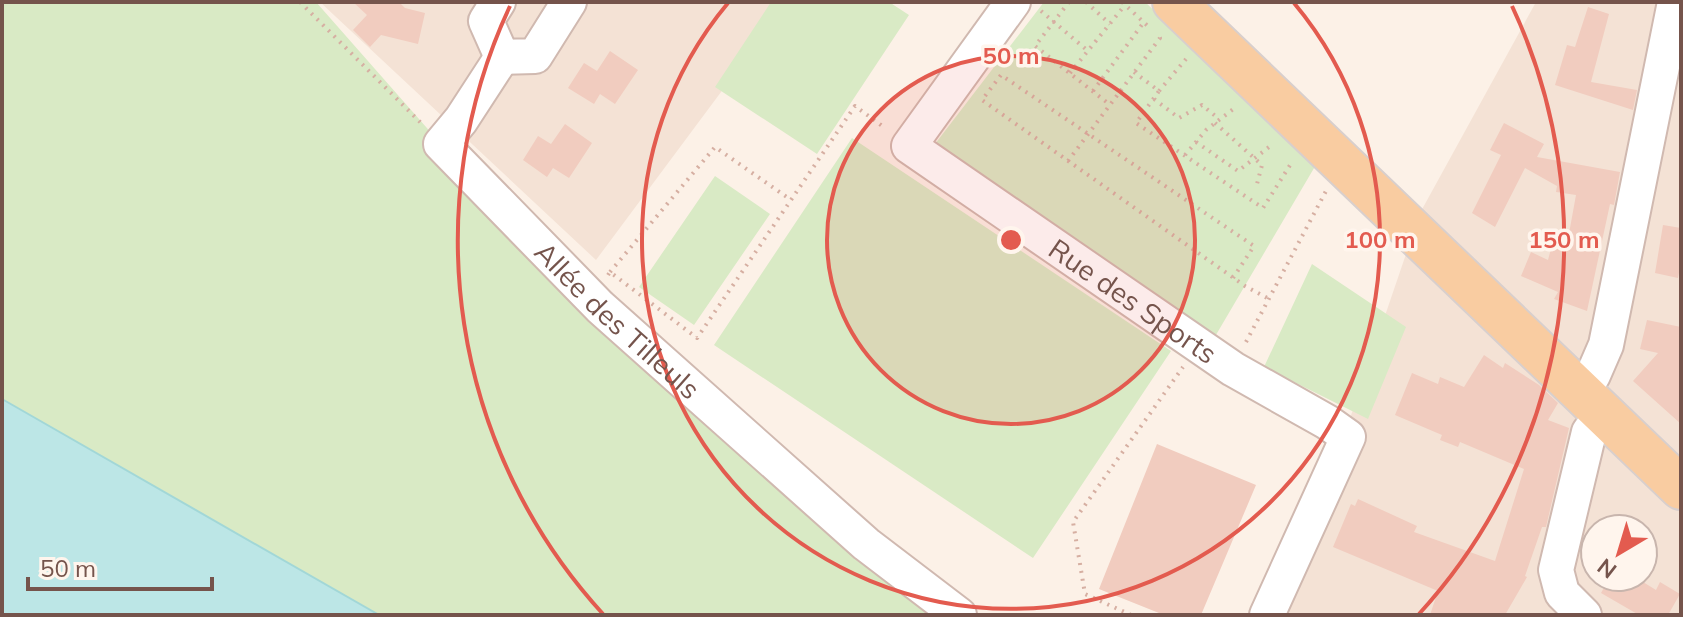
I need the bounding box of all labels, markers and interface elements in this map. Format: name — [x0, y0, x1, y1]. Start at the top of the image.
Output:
text: 50 m — [983, 40, 1039, 70]
text: 100 m — [1344, 224, 1416, 254]
text: 150 m — [1528, 224, 1600, 254]
centre of rings — [997, 226, 1025, 254]
street label: Rue des Sports — [1043, 230, 1224, 370]
street label: Allée des Tilleuls — [528, 234, 708, 406]
north arrow — [1579, 513, 1659, 593]
scale bar — [28, 541, 212, 591]
text: 50 m — [40, 553, 96, 583]
text: N — [1592, 553, 1622, 585]

